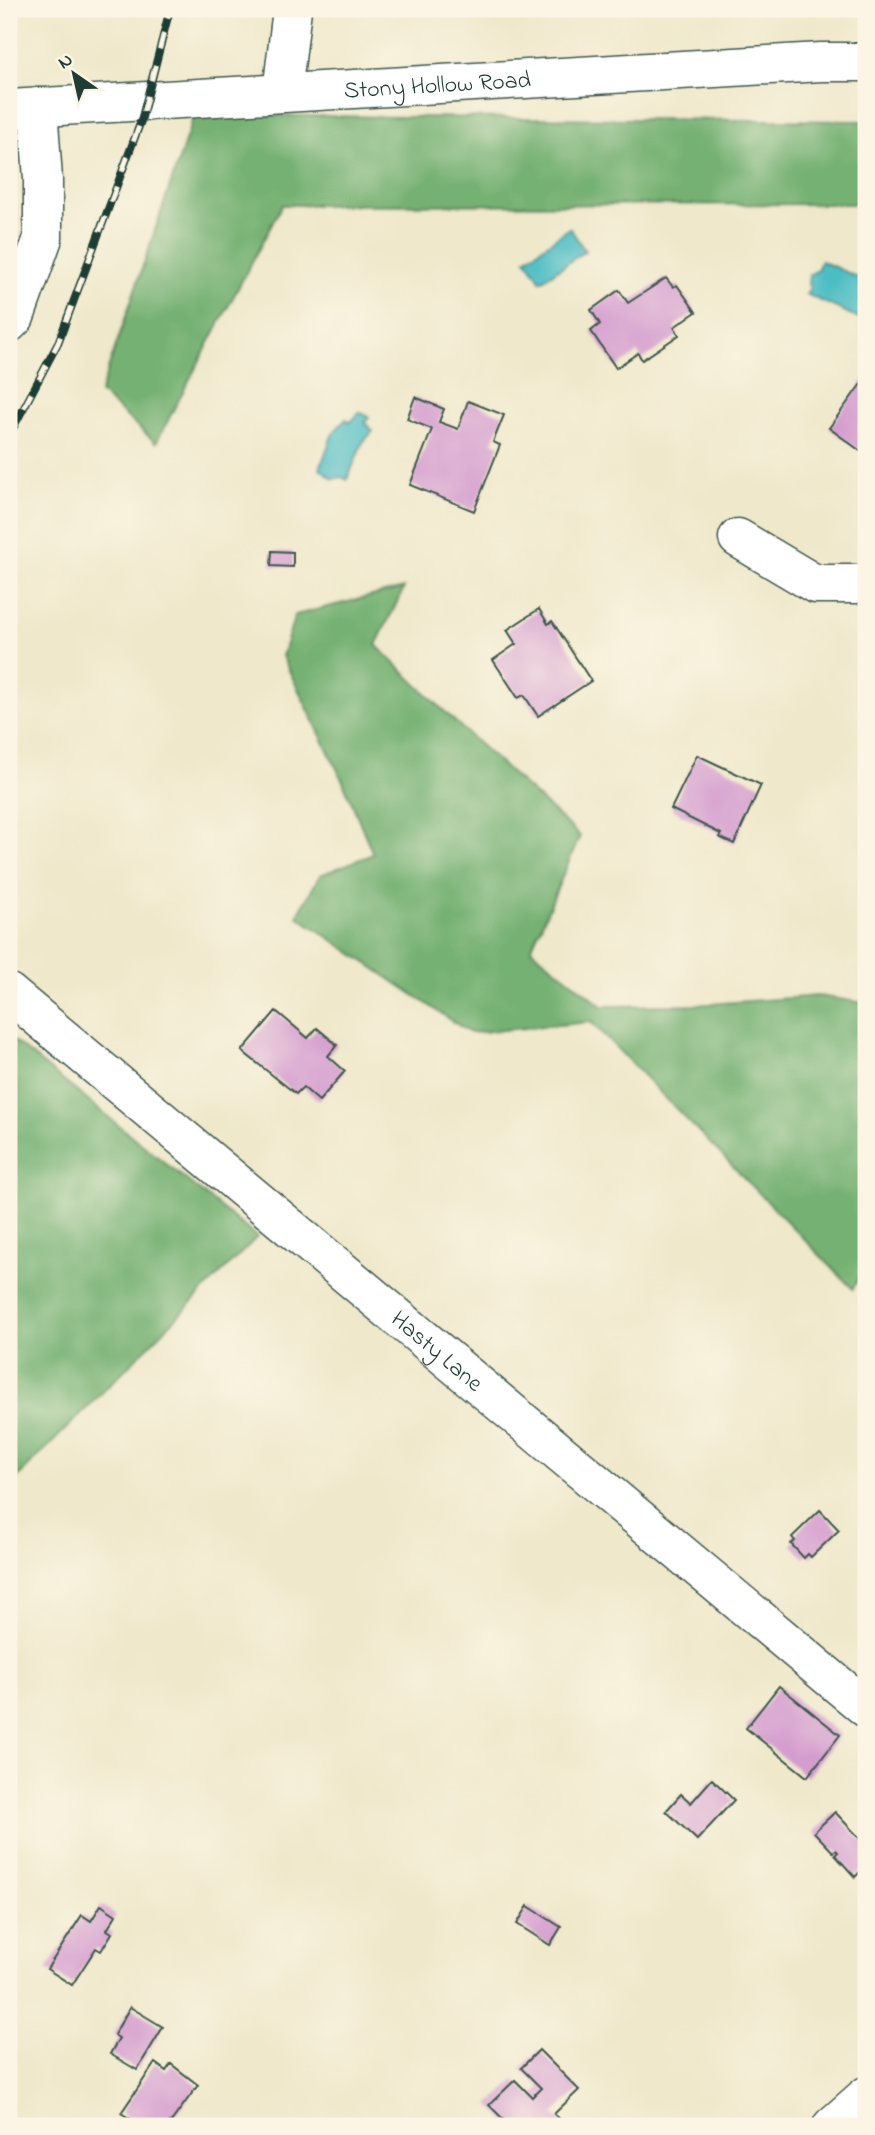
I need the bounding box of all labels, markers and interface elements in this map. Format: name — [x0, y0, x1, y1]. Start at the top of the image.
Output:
north arrow — [38, 38, 108, 108]
text: N — [53, 47, 79, 77]
street label: Stony Hollow Road — [343, 64, 533, 110]
street label: Hasty Lane — [382, 1303, 490, 1402]

